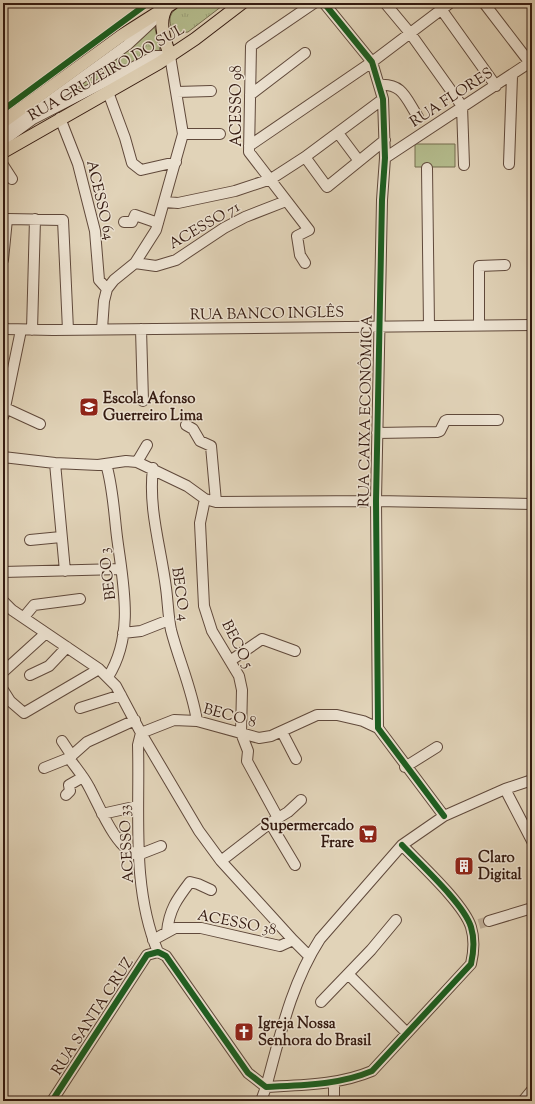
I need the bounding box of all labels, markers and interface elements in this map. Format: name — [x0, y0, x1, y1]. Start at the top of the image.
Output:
street label: RUA CRUZEIRO DO SUL — [25, 20, 189, 127]
street label: RUA FLORES — [406, 63, 498, 133]
street label: ACESSO 98 — [227, 65, 248, 147]
street label: ACESSO 64 — [80, 158, 119, 243]
street label: ACESSO 71 — [165, 197, 244, 255]
street label: RUA BANCO INGLÊS — [190, 302, 344, 326]
street label: RUA CAIXA ECONÔMICA — [353, 315, 379, 507]
place label: Escola Afonso Guerreiro Lima — [103, 389, 203, 427]
school or university icon: Escola Afonso Guerreiro Lima — [78, 396, 100, 418]
street label: BECO 3 — [95, 546, 122, 601]
street label: BECO 4 — [165, 566, 194, 623]
street label: BECO 5 — [216, 617, 258, 673]
street label: BECO 8 — [201, 699, 258, 734]
street label: ACESSO 33 — [115, 804, 140, 884]
place label: Supermercado Frare — [261, 816, 354, 854]
supermarket icon: Supermercado Frare — [357, 823, 379, 845]
place label: Claro Digital — [478, 848, 523, 886]
building icon: Claro Digital — [453, 855, 475, 877]
street label: ACESSO 38 — [195, 906, 278, 941]
street label: RUA SANTA CRUZ — [47, 953, 140, 1080]
place label: Igreja Nossa Senhora do Brasil — [258, 1014, 372, 1052]
church icon: Igreja Nossa Senhora do Brasil — [233, 1021, 255, 1043]

